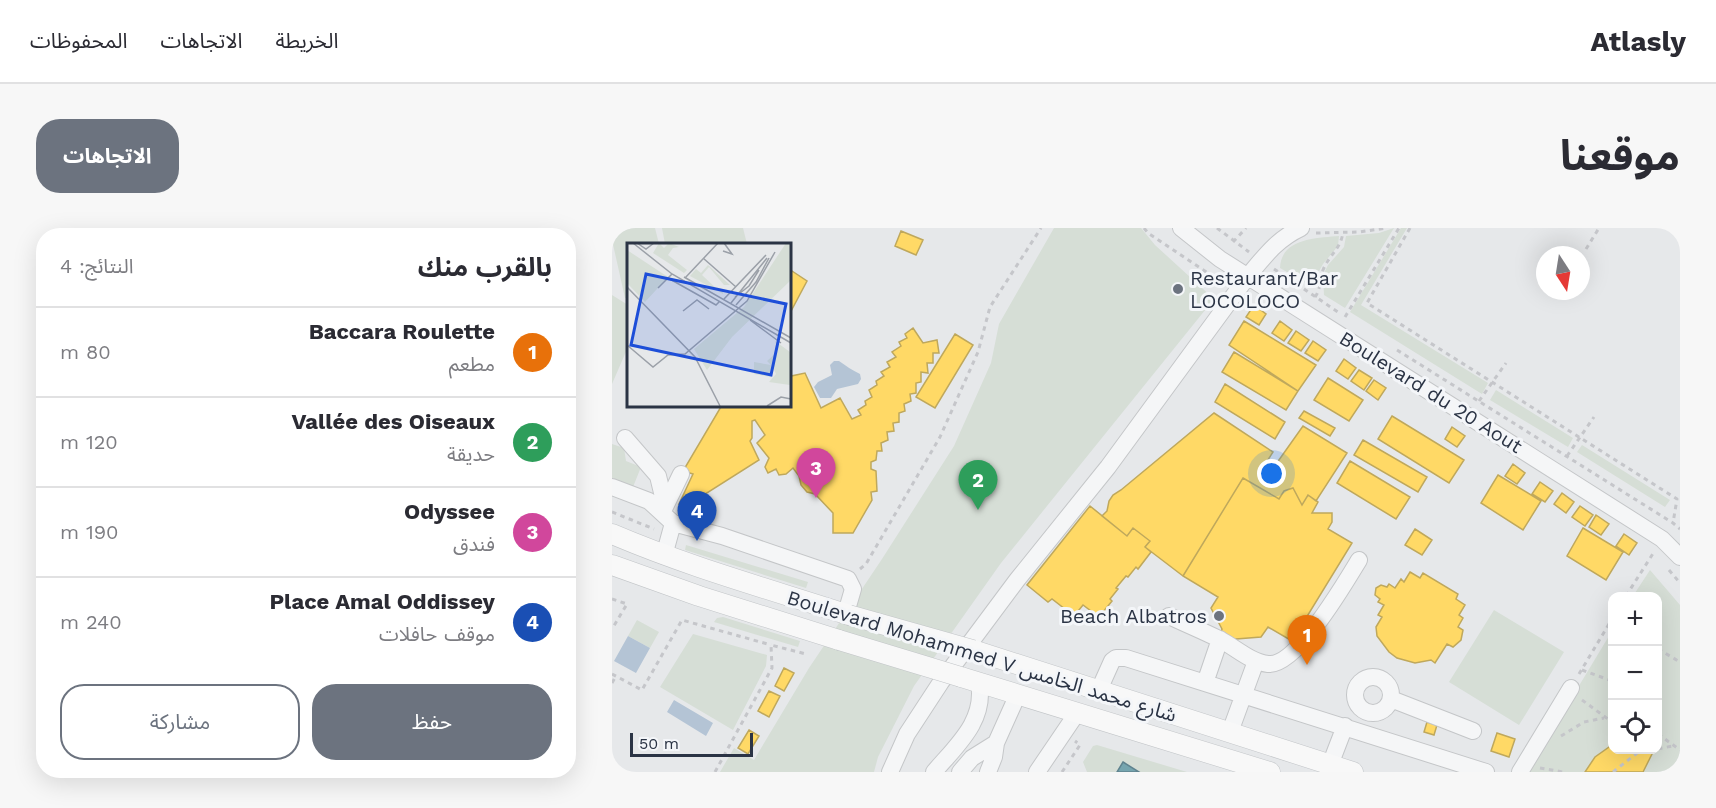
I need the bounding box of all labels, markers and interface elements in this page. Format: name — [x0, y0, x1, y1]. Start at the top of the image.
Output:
text: Atlasly — [1591, 25, 1686, 58]
text: المحفوظات — [30, 28, 127, 53]
text: الاتجاهات — [160, 28, 242, 53]
text: الخريطة — [275, 28, 338, 53]
button: الاتجاهات — [36, 119, 179, 193]
text: موقعنا — [1560, 131, 1680, 180]
inset map — [627, 243, 790, 406]
north arrow — [1536, 246, 1590, 300]
text: بالقرب منك — [418, 252, 552, 282]
text: النتائج: 4 — [60, 254, 133, 278]
place label: Restaurant/Bar LOCOLOCO — [1190, 266, 1338, 313]
marker: Restaurant/Bar LOCOLOCO — [1171, 282, 1185, 296]
text: Baccara Roulette — [309, 319, 495, 344]
street label: Boulevard du 20 Aout — [1335, 326, 1527, 458]
text: 80 m — [60, 340, 111, 364]
text: 1 — [528, 340, 537, 364]
text: مطعم — [449, 352, 495, 376]
text: Vallée des Oiseaux — [292, 409, 495, 434]
text: 120 m — [60, 430, 118, 454]
text: 2 — [527, 430, 538, 454]
text: حديقة — [447, 442, 495, 466]
pin: 3 — [796, 448, 836, 498]
your location — [1257, 459, 1286, 488]
pin: 2 — [958, 460, 998, 510]
pin: 4 — [678, 492, 716, 541]
text: Odyssee — [404, 499, 495, 524]
text: 190 m — [60, 520, 118, 544]
text: 3 — [527, 520, 538, 544]
text: فندق — [453, 532, 495, 556]
street label: Boulevard Mohammed V شارع محمد الخامس — [783, 585, 1180, 730]
text: Place Amal Oddissey — [269, 589, 495, 614]
map controls — [1608, 592, 1662, 754]
button: + — [1608, 592, 1662, 646]
place label: Beach Albatros — [1060, 604, 1207, 628]
marker: Beach Albatros — [1212, 609, 1226, 623]
text: 240 m — [60, 610, 122, 634]
text: 4 — [526, 610, 539, 634]
pin: 1 — [1288, 616, 1326, 665]
text: موقف حافلات — [379, 622, 495, 646]
button: − — [1608, 646, 1662, 700]
button: مشاركة — [60, 684, 300, 760]
button: حفظ — [312, 684, 552, 760]
button: locate — [1608, 700, 1662, 754]
scale bar — [630, 730, 753, 758]
text: 50 m — [639, 734, 679, 753]

